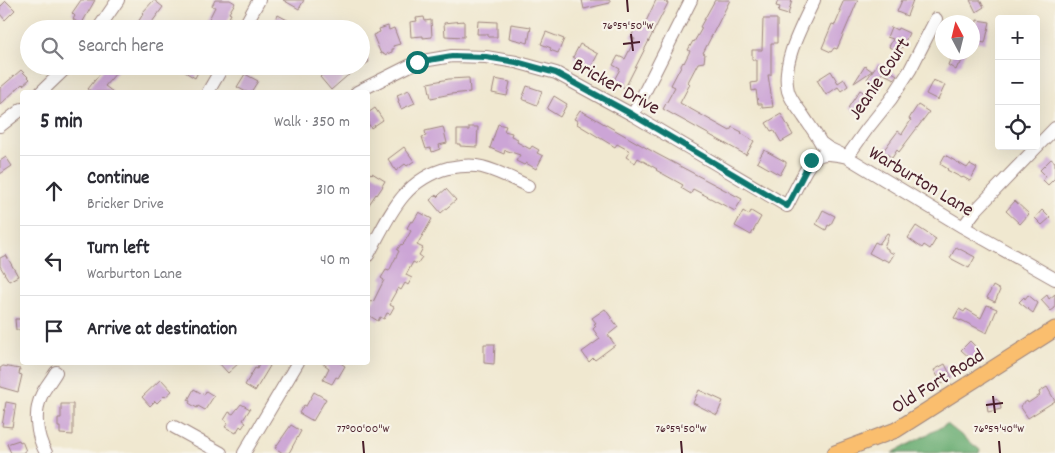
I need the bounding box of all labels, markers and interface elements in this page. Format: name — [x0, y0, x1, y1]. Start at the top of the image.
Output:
north arrow — [935, 15, 980, 60]
map controls — [995, 15, 1040, 150]
button: + — [995, 15, 1040, 60]
text: 76°59'50"W — [602, 18, 654, 35]
search box — [20, 20, 370, 75]
street label: Jeanie Court — [843, 33, 918, 126]
icon: search — [38, 34, 66, 62]
text: Search here — [78, 34, 164, 61]
route start — [406, 51, 429, 74]
street label: Bricker Drive — [567, 52, 665, 123]
button: − — [995, 60, 1040, 105]
button: locate — [995, 105, 1040, 150]
text: 5 min — [40, 108, 83, 138]
text: Walk · 350 m — [274, 111, 350, 134]
street label: Warburton Lane — [862, 140, 979, 225]
route end — [800, 149, 823, 172]
text: Continue — [87, 166, 149, 193]
icon: ahead — [40, 177, 68, 205]
text: 310 m — [316, 179, 350, 202]
text: Bricker Drive — [87, 193, 164, 216]
text: Turn left — [87, 236, 150, 263]
icon: left — [40, 247, 68, 275]
text: 40 m — [320, 249, 350, 272]
text: Warburton Lane — [87, 263, 182, 286]
icon: arrive — [40, 317, 68, 345]
text: Arrive at destination — [87, 317, 237, 344]
street label: Old Fort Road — [887, 343, 990, 422]
text: 77°00'00"W — [337, 421, 389, 438]
text: 76°59'50"W — [655, 421, 707, 438]
text: 76°59'40"W — [974, 421, 1024, 438]

